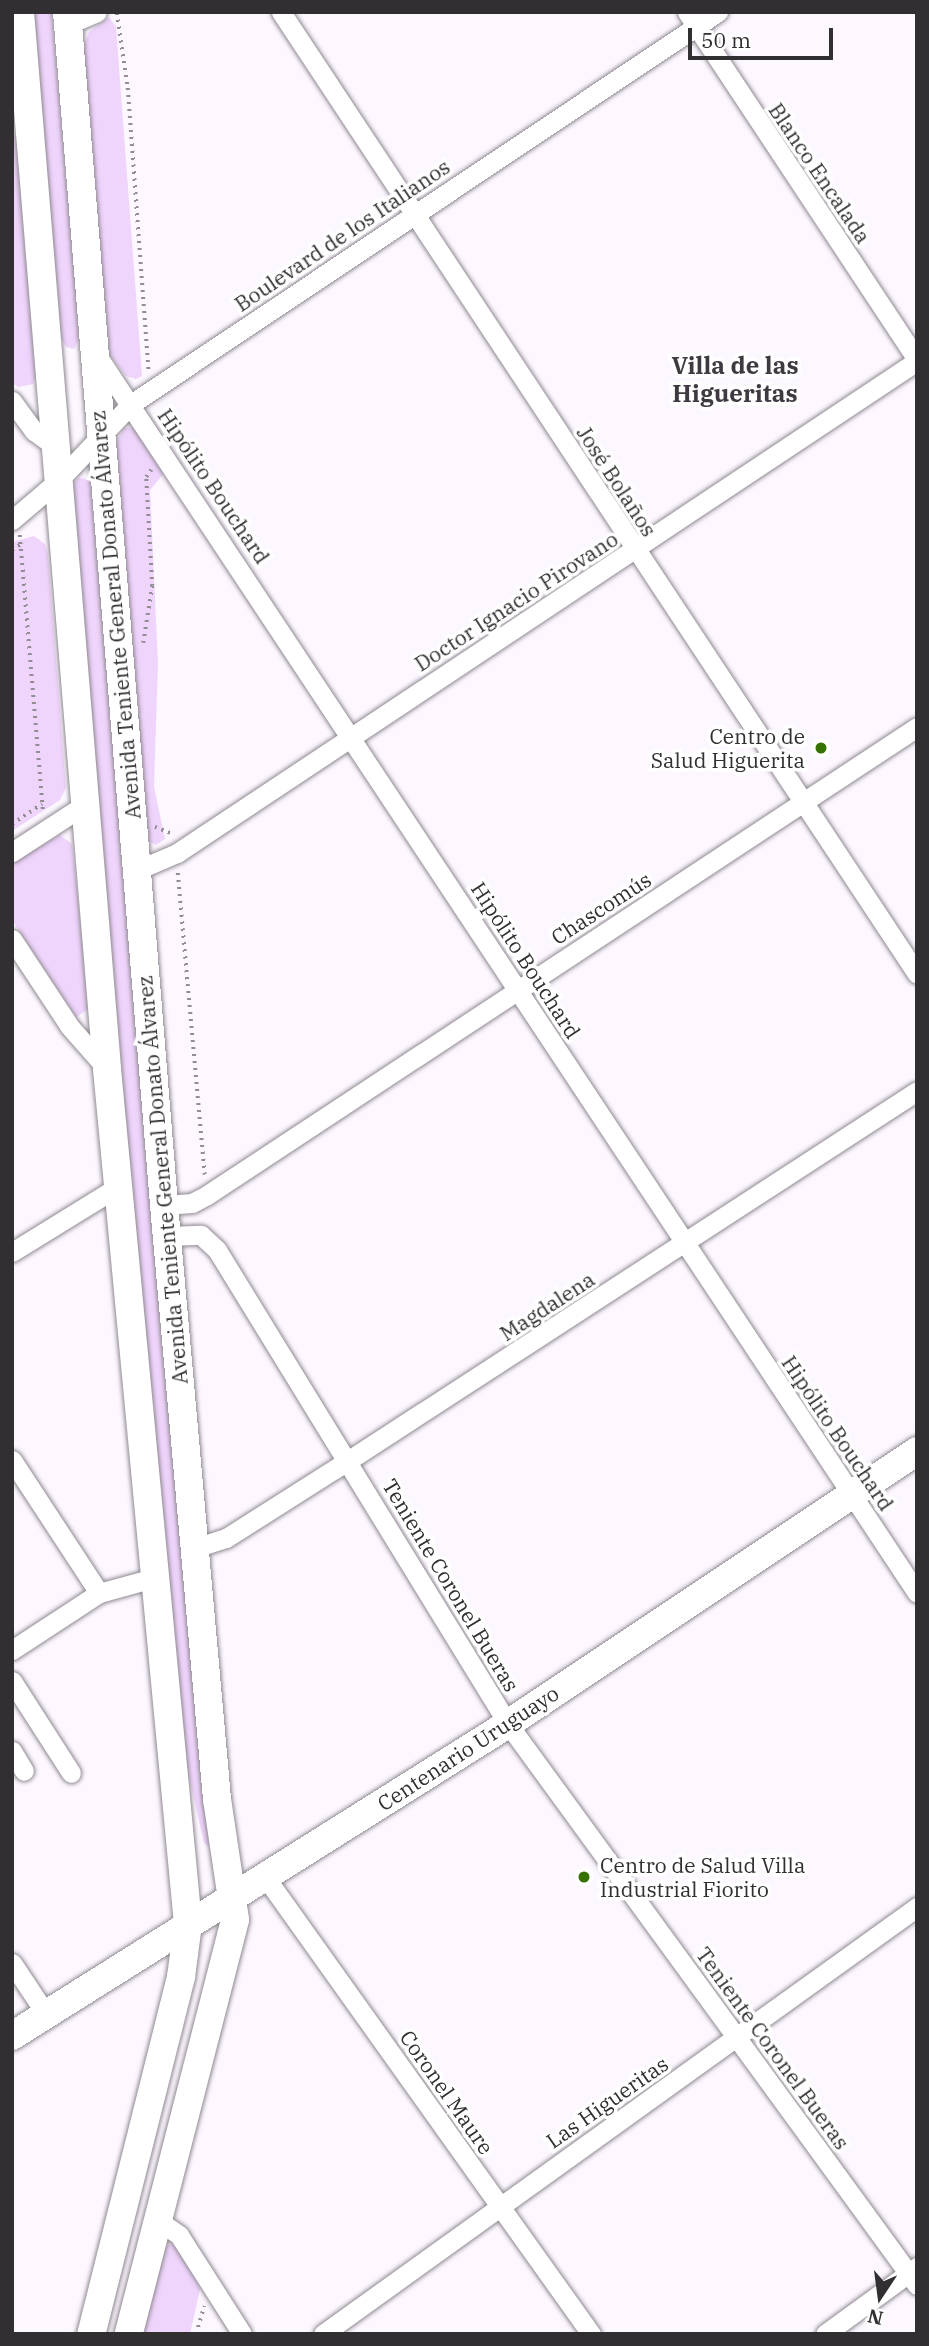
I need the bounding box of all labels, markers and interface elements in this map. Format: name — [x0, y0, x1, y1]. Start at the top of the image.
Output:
scale bar — [691, 14, 836, 58]
text: 50 m — [701, 26, 751, 54]
street label: Blanco Encalada — [764, 98, 876, 248]
street label: Boulevard de los Italianos — [230, 154, 454, 316]
district label: Villa de las Higueritas — [671, 352, 799, 408]
street label: Hipólito Bouchard — [153, 404, 275, 568]
street label: Avenida Teniente General Donato Álvarez — [85, 410, 145, 820]
street label: José Bolaños — [572, 421, 662, 541]
street label: Doctor Ignacio Pirovano — [410, 526, 622, 676]
place label: Centro de Salud Higuerita — [651, 723, 805, 773]
marker: Centro de Salud Higuerita — [811, 738, 831, 758]
street label: Chascomús — [546, 866, 656, 950]
street label: Hipólito Bouchard — [466, 877, 586, 1043]
street label: Avenida Teniente General Donato Álvarez — [132, 975, 192, 1385]
street label: Magdalena — [495, 1266, 599, 1346]
street label: Hipólito Bouchard — [777, 1351, 899, 1515]
street label: Teniente Coronel Bueras — [377, 1474, 525, 1696]
street label: Centenario Uruguayo — [373, 1680, 563, 1816]
place label: Centro de Salud Villa Industrial Fiorito — [600, 1852, 805, 1902]
marker: Centro de Salud Villa Industrial Fiorito — [574, 1867, 594, 1887]
street label: Teniente Coronel Bueras — [691, 1942, 855, 2154]
street label: Coronel Maure — [395, 2025, 499, 2159]
street label: Las Higueritas — [541, 2051, 673, 2153]
north arrow — [845, 2262, 915, 2332]
text: N — [865, 2304, 885, 2331]

